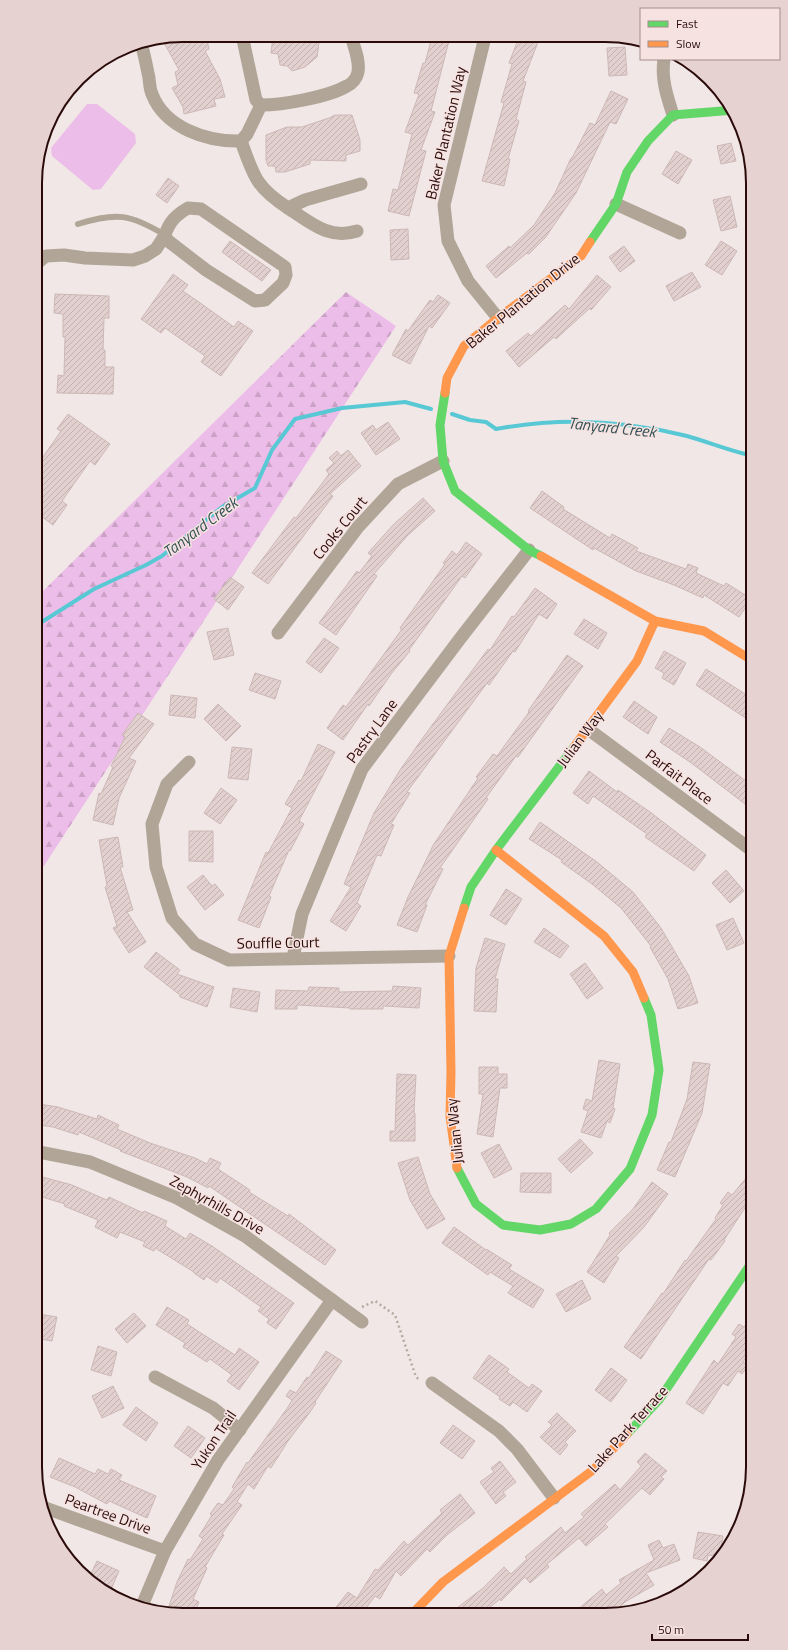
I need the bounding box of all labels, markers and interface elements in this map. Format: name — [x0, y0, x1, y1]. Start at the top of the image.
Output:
legend — [640, 8, 780, 60]
text: Fast — [676, 14, 699, 33]
text: Slow — [676, 34, 701, 53]
street label: Baker Plantation Way — [419, 64, 472, 202]
street label: Baker Plantation Drive — [461, 247, 585, 354]
water label: Tanyard Creek — [567, 410, 659, 444]
water label: Tanyard Creek — [158, 490, 244, 563]
street label: Cooks Court — [307, 490, 373, 564]
street label: Pastry Lane — [340, 694, 403, 768]
street label: Julian Way — [551, 706, 609, 772]
street label: Parfait Place — [641, 743, 718, 810]
street label: Souffle Court — [236, 930, 320, 955]
street label: Julian Way — [440, 1097, 469, 1165]
street label: Zephyrhills Drive — [166, 1169, 269, 1240]
street label: Lake Park Terrace — [582, 1380, 673, 1477]
street label: Yukon Trail — [185, 1405, 242, 1474]
street label: Peartree Drive — [62, 1487, 155, 1540]
scale bar — [652, 1616, 748, 1642]
text: 50 m — [658, 1620, 684, 1639]

